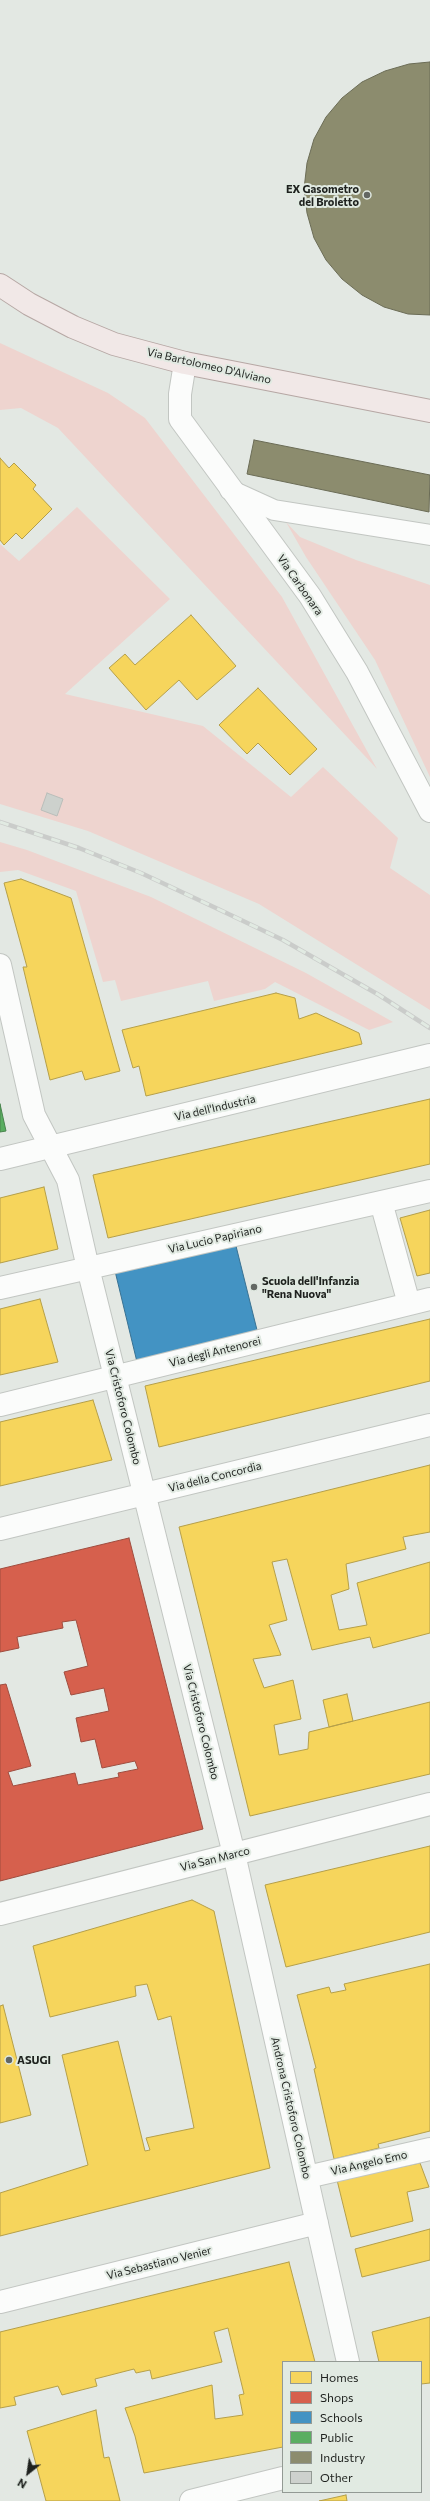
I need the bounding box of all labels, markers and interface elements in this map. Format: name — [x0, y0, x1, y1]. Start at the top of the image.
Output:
place label: EX Gasometro del Broletto — [286, 182, 359, 208]
marker: EX Gasometro del Broletto — [362, 190, 372, 200]
street label: Via Bartolomeo D'Alviano — [146, 345, 272, 387]
street label: Via Carbonara — [274, 552, 326, 618]
street label: Via dell'Industria — [173, 1092, 257, 1124]
street label: Via Lucio Papiriano — [167, 1222, 263, 1256]
place label: Scuola dell'Infanzia "Rena Nuova" — [262, 1274, 359, 1300]
marker: Scuola dell'Infanzia "Rena Nuova" — [249, 1282, 259, 1292]
street label: Via degli Antenorei — [168, 1334, 262, 1370]
street label: Via Cristoforo Colombo — [102, 1348, 144, 1466]
street label: Via della Concordia — [167, 1459, 263, 1495]
street label: Via Cristoforo Colombo — [180, 1663, 222, 1781]
street label: Via San Marco — [179, 1844, 251, 1874]
street label: Androna Cristoforo Colombo — [268, 2036, 314, 2180]
place label: ASUGI — [17, 2053, 51, 2067]
marker: ASUGI — [4, 2055, 14, 2065]
street label: Via Angelo Emo — [330, 2148, 408, 2178]
street label: Via Sebastiano Venier — [105, 2244, 213, 2282]
legend — [282, 2361, 422, 2493]
text: Homes — [320, 2370, 358, 2384]
text: Shops — [320, 2390, 354, 2404]
text: Schools — [320, 2410, 363, 2424]
text: Public — [320, 2430, 353, 2444]
text: Industry — [320, 2450, 365, 2464]
north arrow — [8, 2453, 48, 2493]
text: Other — [320, 2470, 353, 2484]
text: N — [15, 2476, 29, 2492]

